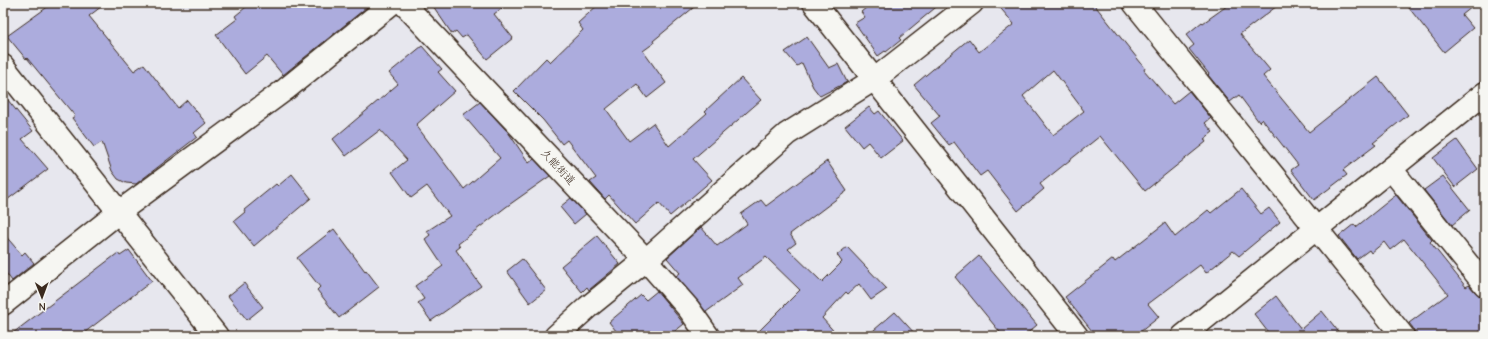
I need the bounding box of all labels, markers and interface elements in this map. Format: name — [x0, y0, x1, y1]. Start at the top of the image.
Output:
street label: 久能街道 — [538, 146, 578, 188]
north arrow — [22, 277, 62, 317]
text: N — [38, 300, 46, 313]

